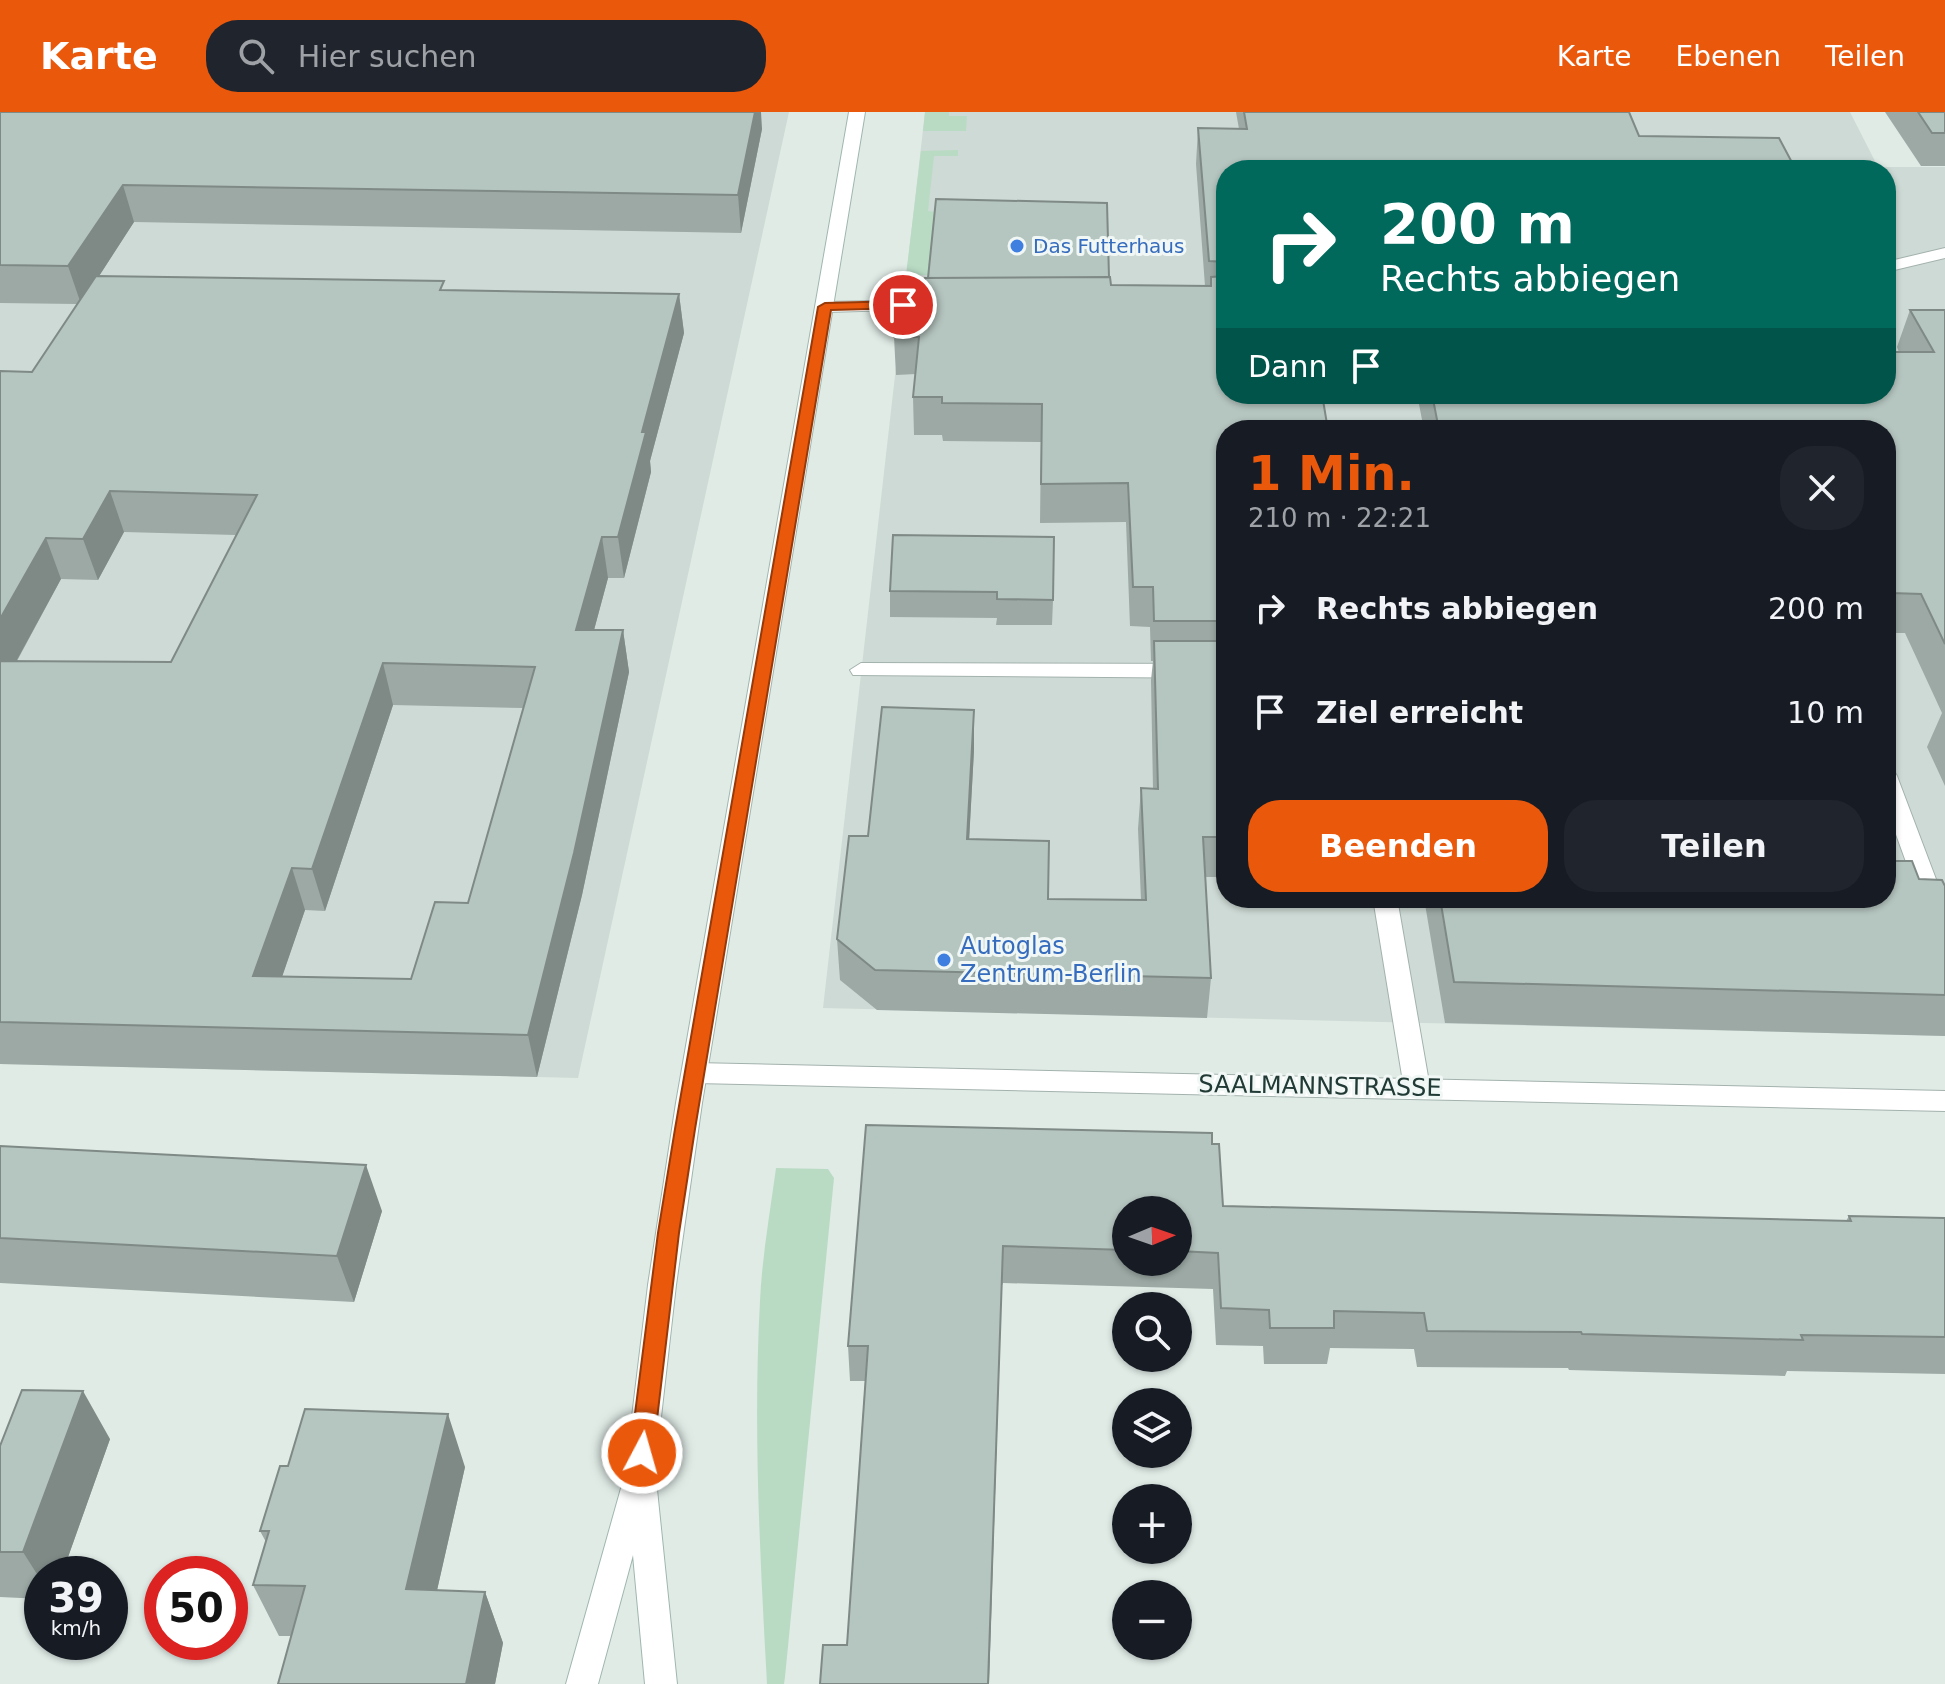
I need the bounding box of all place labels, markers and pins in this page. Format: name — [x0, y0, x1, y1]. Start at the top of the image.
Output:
place label: Das Futterhaus — [1033, 234, 1184, 258]
marker: Das Futterhaus — [1008, 237, 1026, 255]
pin — [869, 271, 937, 339]
place label: Autoglas Zentrum-Berlin — [960, 932, 1142, 988]
marker: Autoglas Zentrum-Berlin — [935, 951, 953, 969]

